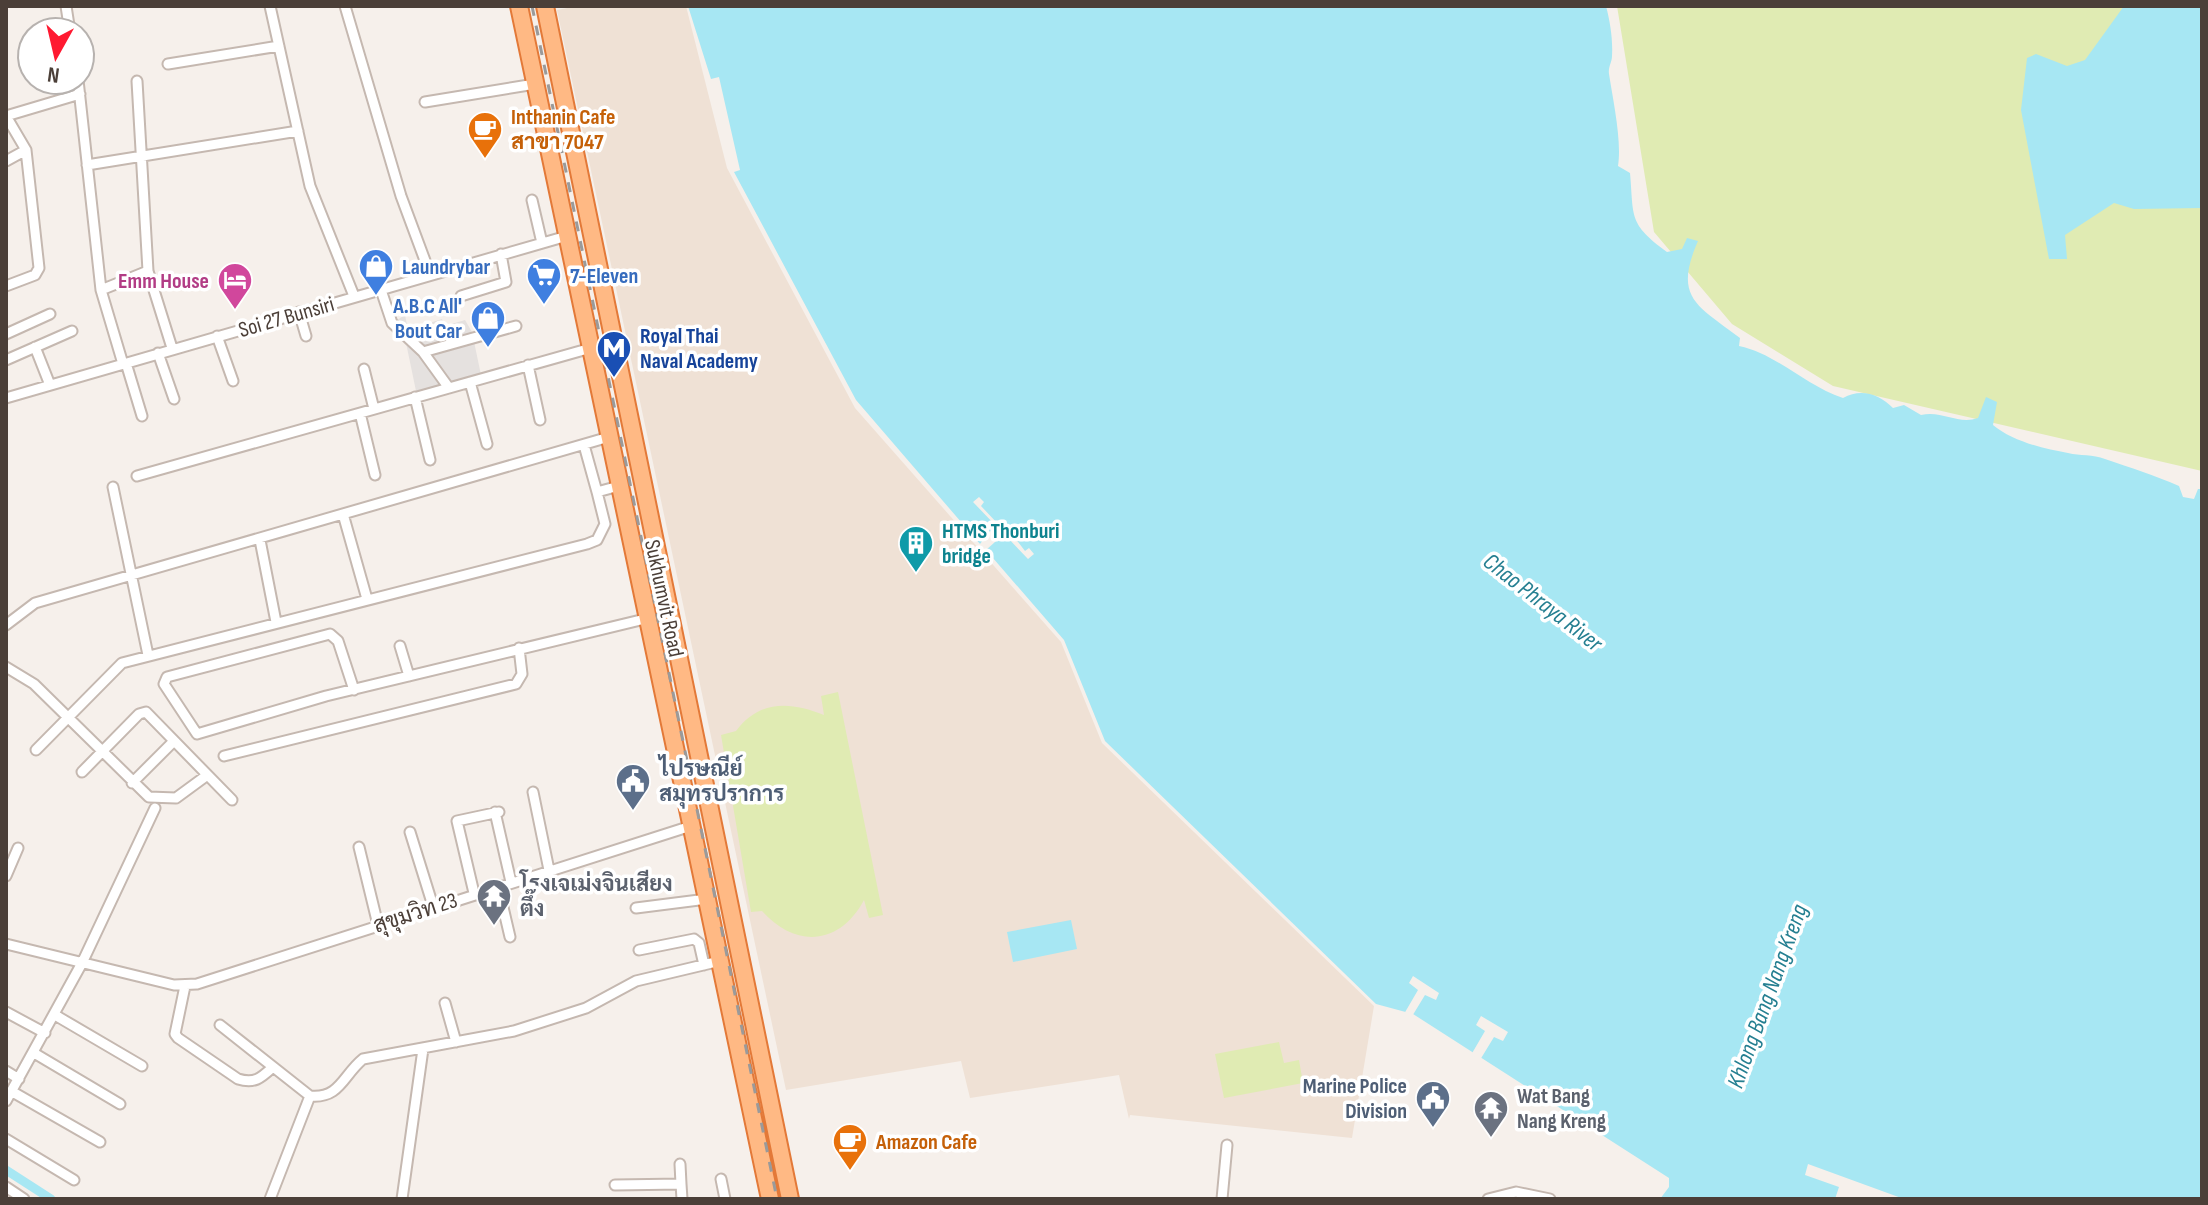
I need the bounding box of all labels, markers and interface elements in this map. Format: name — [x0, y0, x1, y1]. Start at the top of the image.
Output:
north arrow — [16, 16, 96, 96]
text: N — [46, 60, 61, 89]
place label: Inthanin Cafe สาขา 7047 — [511, 104, 615, 156]
cafe icon: Inthanin Cafe สาขา 7047 — [466, 110, 504, 160]
shop icon: Laundrybar — [357, 247, 395, 297]
place label: Laundrybar — [402, 254, 490, 281]
supermarket icon: 7-Eleven — [525, 256, 563, 306]
hotel icon: Emm House — [216, 261, 254, 311]
place label: 7-Eleven — [570, 263, 638, 290]
place label: Emm House — [118, 268, 209, 295]
street label: Soi 27 Bunsiri — [235, 291, 337, 344]
place label: A.B.C All' Bout Car — [392, 293, 462, 345]
shop icon: A.B.C All' Bout Car — [469, 299, 507, 349]
place label: Royal Thai Naval Academy — [640, 323, 758, 375]
metro station icon: Royal Thai Naval Academy — [595, 329, 633, 379]
place label: HTMS Thonburi bridge — [942, 518, 1060, 570]
building icon: HTMS Thonburi bridge — [897, 524, 935, 574]
street label: Sukhumvit Road — [638, 537, 689, 659]
water label: Chao Phraya River — [1477, 547, 1609, 659]
place label: ไปรษณีย์ สมุทรปราการ — [657, 754, 784, 809]
public building icon: ไปรษณีย์ สมุทรปราการ — [614, 762, 652, 812]
place label: โรงเจเม่งจินเสียง ตึ๊ง — [518, 869, 673, 923]
temple icon: โรงเจเม่งจินเสียง ตึ๊ง — [475, 877, 513, 927]
street label: สุขุมวิท 23 — [370, 886, 461, 941]
water label: Khlong Bang Nang Kreng — [1721, 900, 1814, 1092]
place label: Marine Police Division — [1303, 1073, 1407, 1125]
public building icon: Marine Police Division — [1414, 1079, 1452, 1129]
place label: Wat Bang Nang Kreng — [1517, 1083, 1606, 1135]
temple icon: Wat Bang Nang Kreng — [1472, 1089, 1510, 1139]
cafe icon: Amazon Cafe — [831, 1122, 869, 1172]
place label: Amazon Cafe — [875, 1129, 977, 1156]

